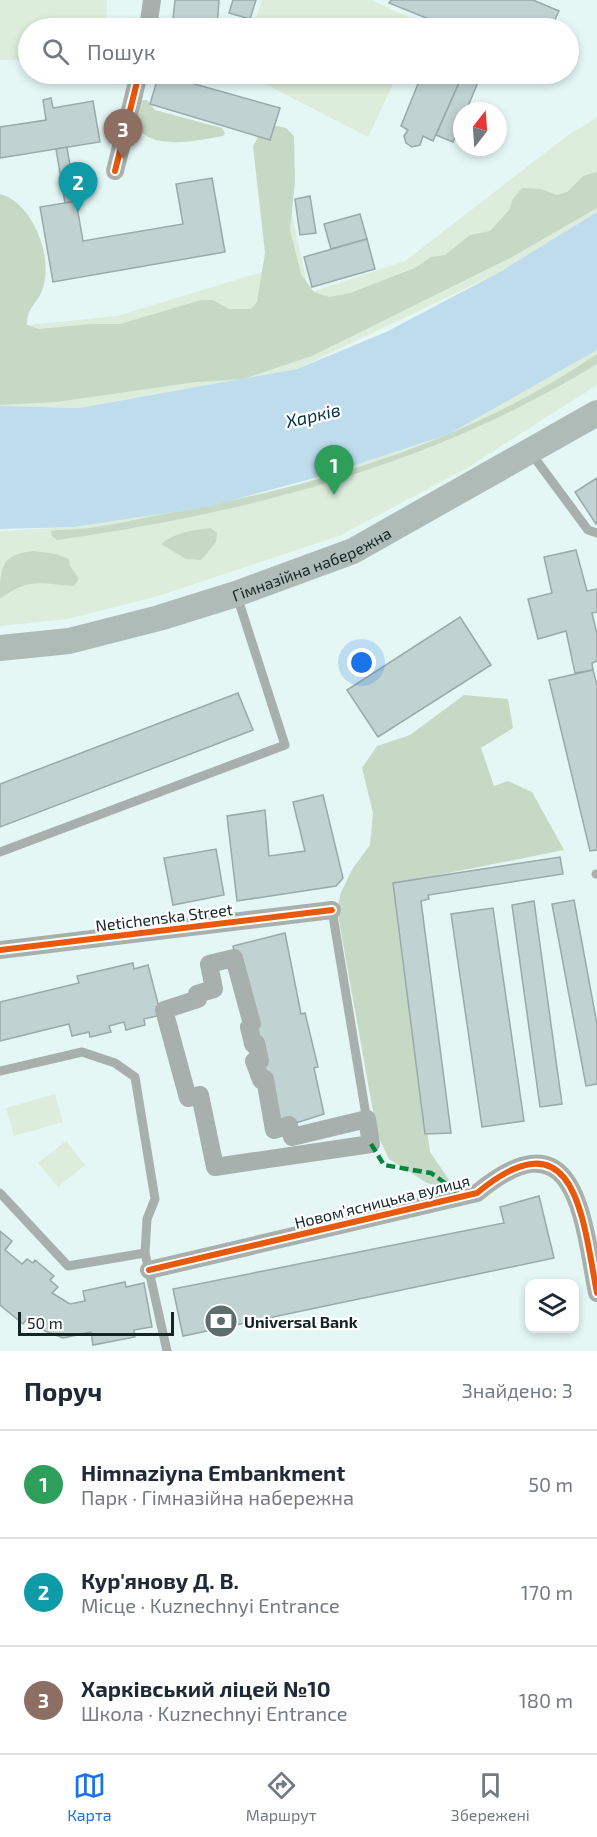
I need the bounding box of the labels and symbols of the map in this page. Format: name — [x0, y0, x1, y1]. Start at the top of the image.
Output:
north arrow — [453, 102, 507, 156]
pin: 3 — [104, 110, 142, 159]
pin: 2 — [58, 162, 98, 212]
water label: Харків — [283, 398, 342, 432]
pin: 1 — [314, 446, 354, 495]
street label: Гімназійна набережна — [229, 522, 394, 604]
your location — [347, 648, 376, 677]
street label: Netichenska Street — [94, 899, 234, 935]
street label: Новом’ясницька вулиця — [292, 1170, 472, 1233]
bank icon: Universal Bank — [203, 1303, 239, 1339]
scale bar — [18, 1309, 174, 1336]
place label: Universal Bank — [244, 1312, 358, 1331]

